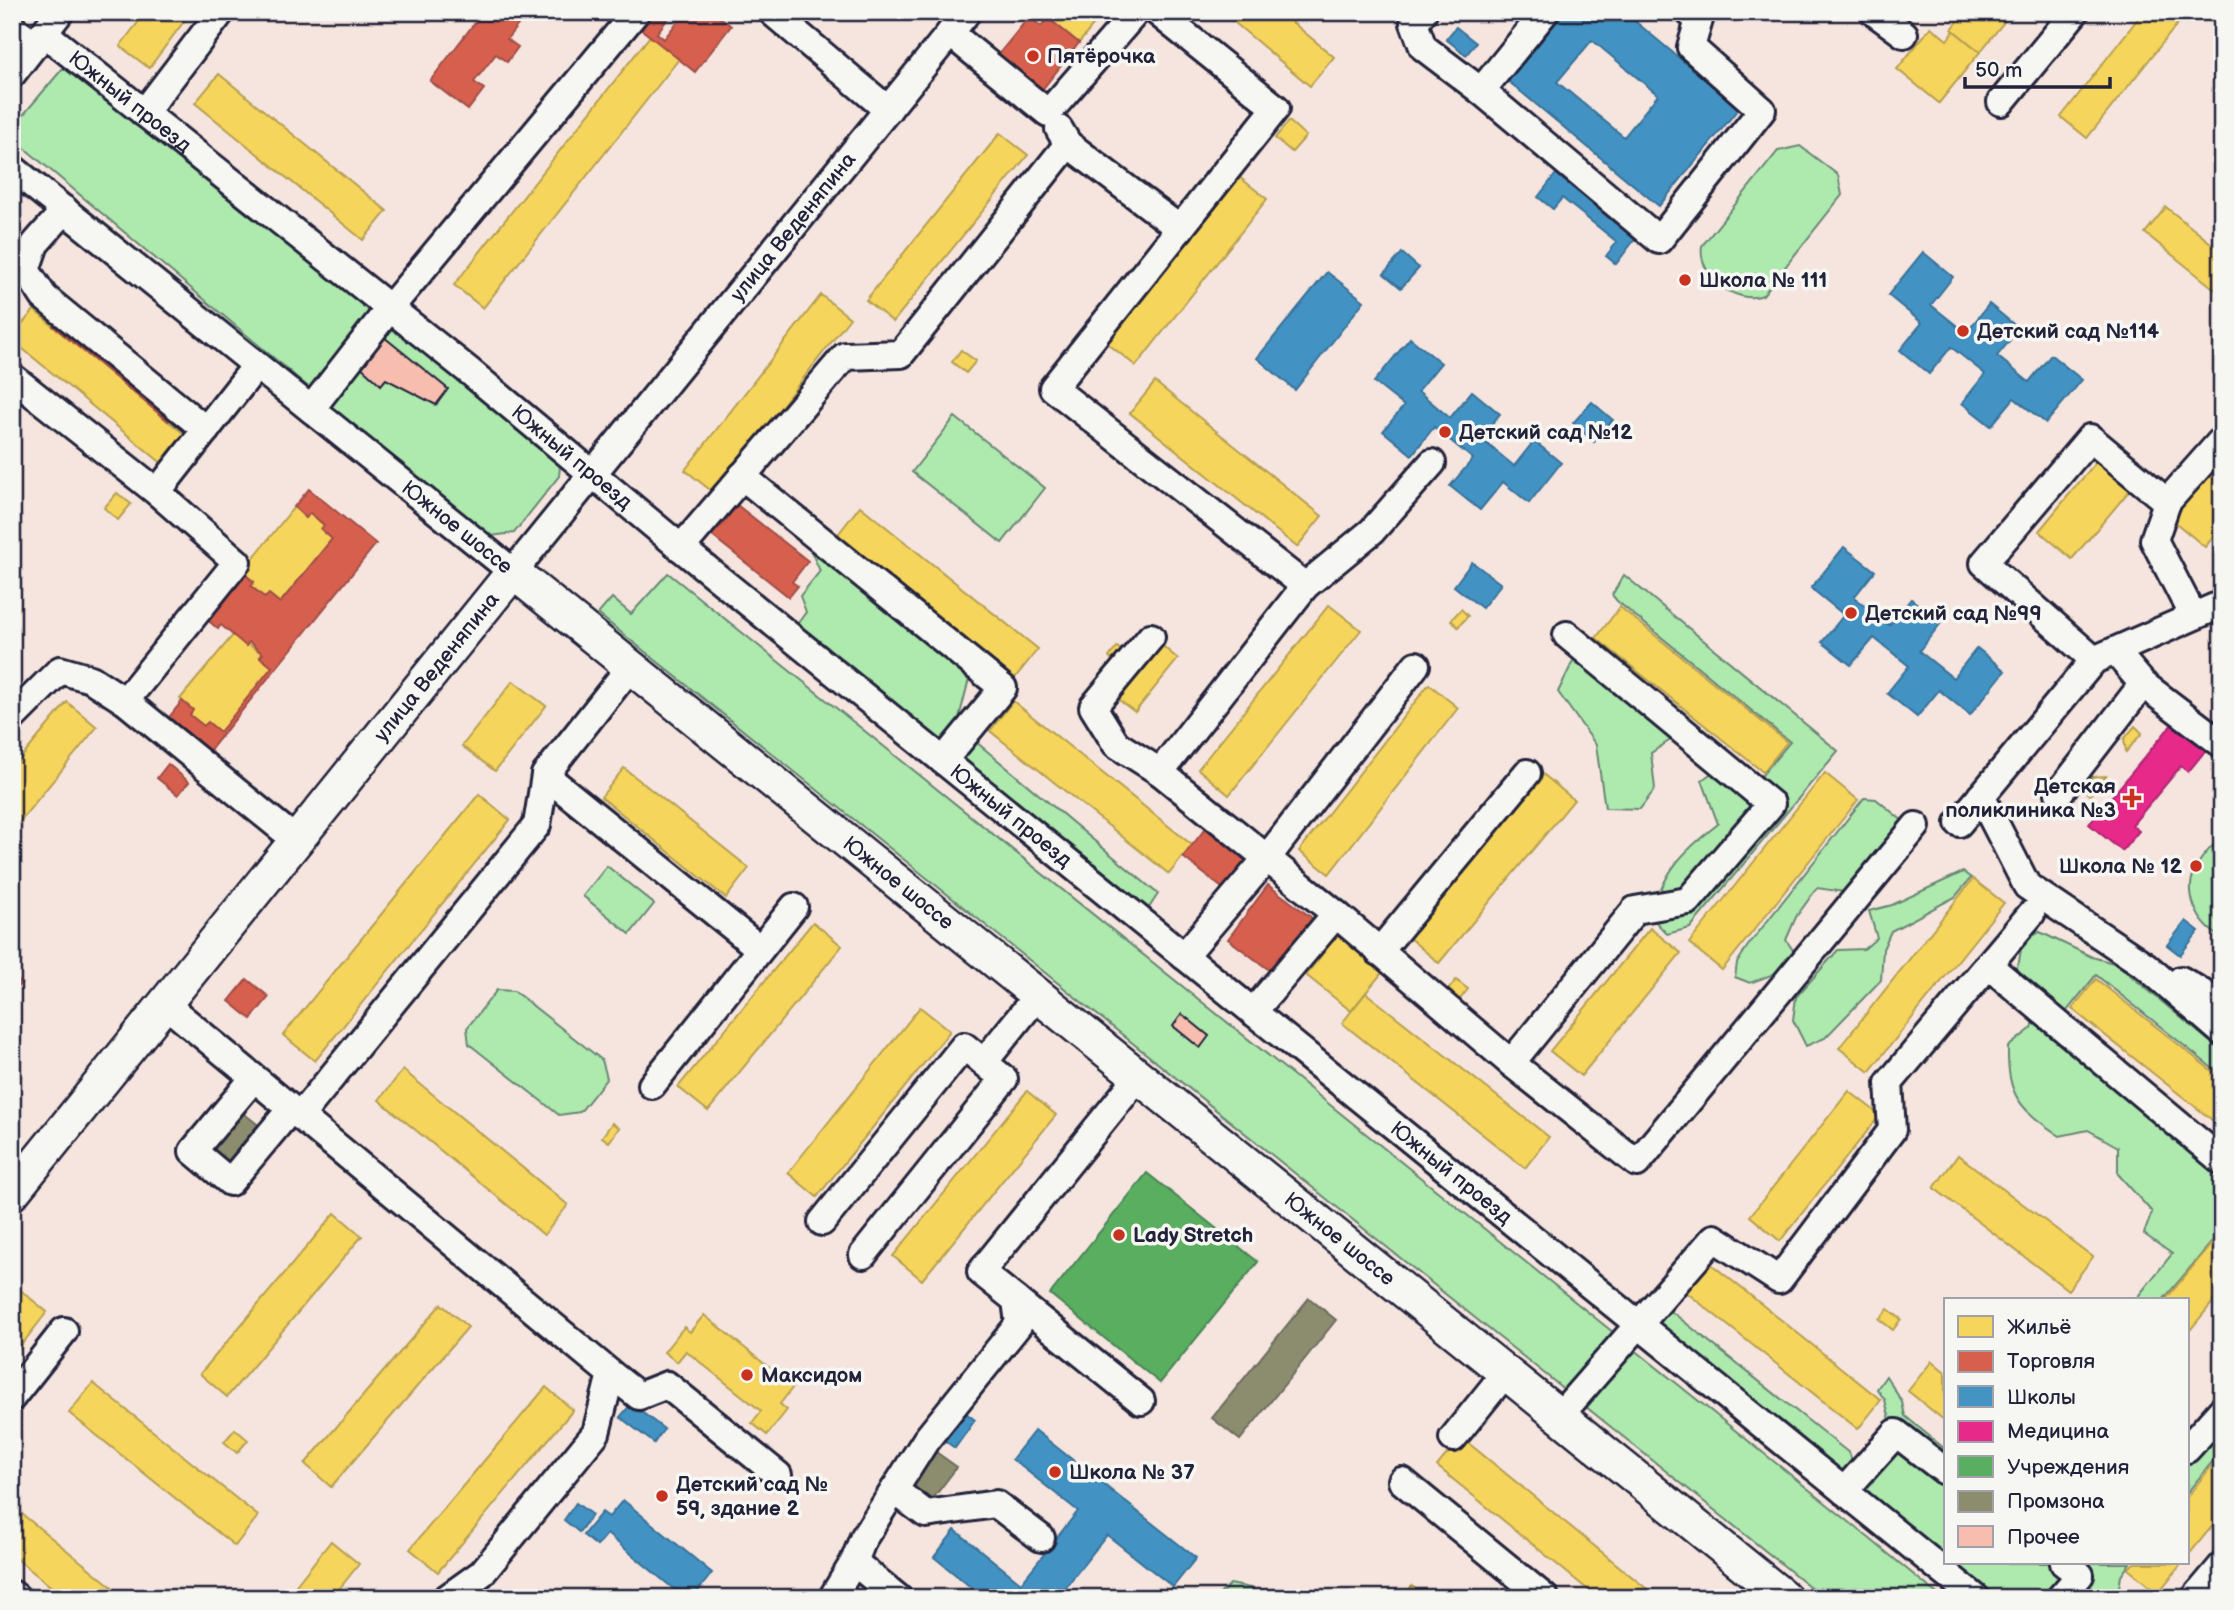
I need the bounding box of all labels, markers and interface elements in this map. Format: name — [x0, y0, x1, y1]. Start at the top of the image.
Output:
place label: Пятёрочка — [1047, 44, 1156, 69]
street label: Южный проезд — [63, 46, 196, 158]
scale bar — [1965, 46, 2110, 90]
marker: Пятёрочка — [1025, 48, 1041, 64]
text: 50 m — [1975, 58, 2022, 83]
street label: улица Веденяпина — [725, 147, 862, 307]
place label: Школа № 111 — [1699, 268, 1827, 293]
marker: Школа № 111 — [1677, 272, 1693, 288]
place label: Детский сад №114 — [1977, 319, 2160, 344]
marker: Детский сад №114 — [1955, 323, 1971, 339]
street label: Южный проезд — [506, 400, 637, 515]
place label: Детский сад №12 — [1459, 420, 1633, 445]
marker: Детский сад №12 — [1437, 424, 1453, 440]
street label: Южное шоссе — [397, 475, 518, 580]
street label: улица Веденяпина — [369, 587, 505, 747]
place label: Детский сад №99 — [1865, 601, 2042, 626]
marker: Детский сад №99 — [1843, 605, 1859, 621]
street label: Южный проезд — [945, 759, 1077, 873]
place label: Детская поликлиника №3 — [1945, 774, 2116, 823]
marker: Детская поликлиника №3 — [2122, 788, 2142, 808]
street label: Южное шоссе — [838, 831, 959, 936]
place label: Школа № 12 — [2059, 854, 2182, 879]
marker: Школа № 12 — [2188, 858, 2204, 874]
street label: Южный проезд — [1385, 1116, 1517, 1230]
street label: Южное шоссе — [1279, 1187, 1400, 1291]
place label: Lady Stretch — [1133, 1223, 1253, 1248]
marker: Lady Stretch — [1111, 1227, 1127, 1243]
legend — [1944, 1298, 2188, 1564]
text: Жильё — [2007, 1315, 2071, 1340]
text: Торговля — [2007, 1349, 2095, 1374]
place label: Максидом — [761, 1363, 862, 1388]
marker: Максидом — [739, 1367, 755, 1383]
text: Школы — [2007, 1385, 2076, 1410]
text: Медицина — [2007, 1419, 2110, 1444]
text: Учреждения — [2007, 1455, 2129, 1480]
place label: Школа № 37 — [1069, 1460, 1195, 1485]
marker: Школа № 37 — [1047, 1464, 1063, 1480]
place label: Детский сад № 59, здание 2 — [676, 1472, 828, 1521]
marker: Детский сад № 59, здание 2 — [654, 1488, 670, 1504]
text: Промзона — [2007, 1489, 2105, 1514]
text: Прочее — [2007, 1525, 2080, 1550]

